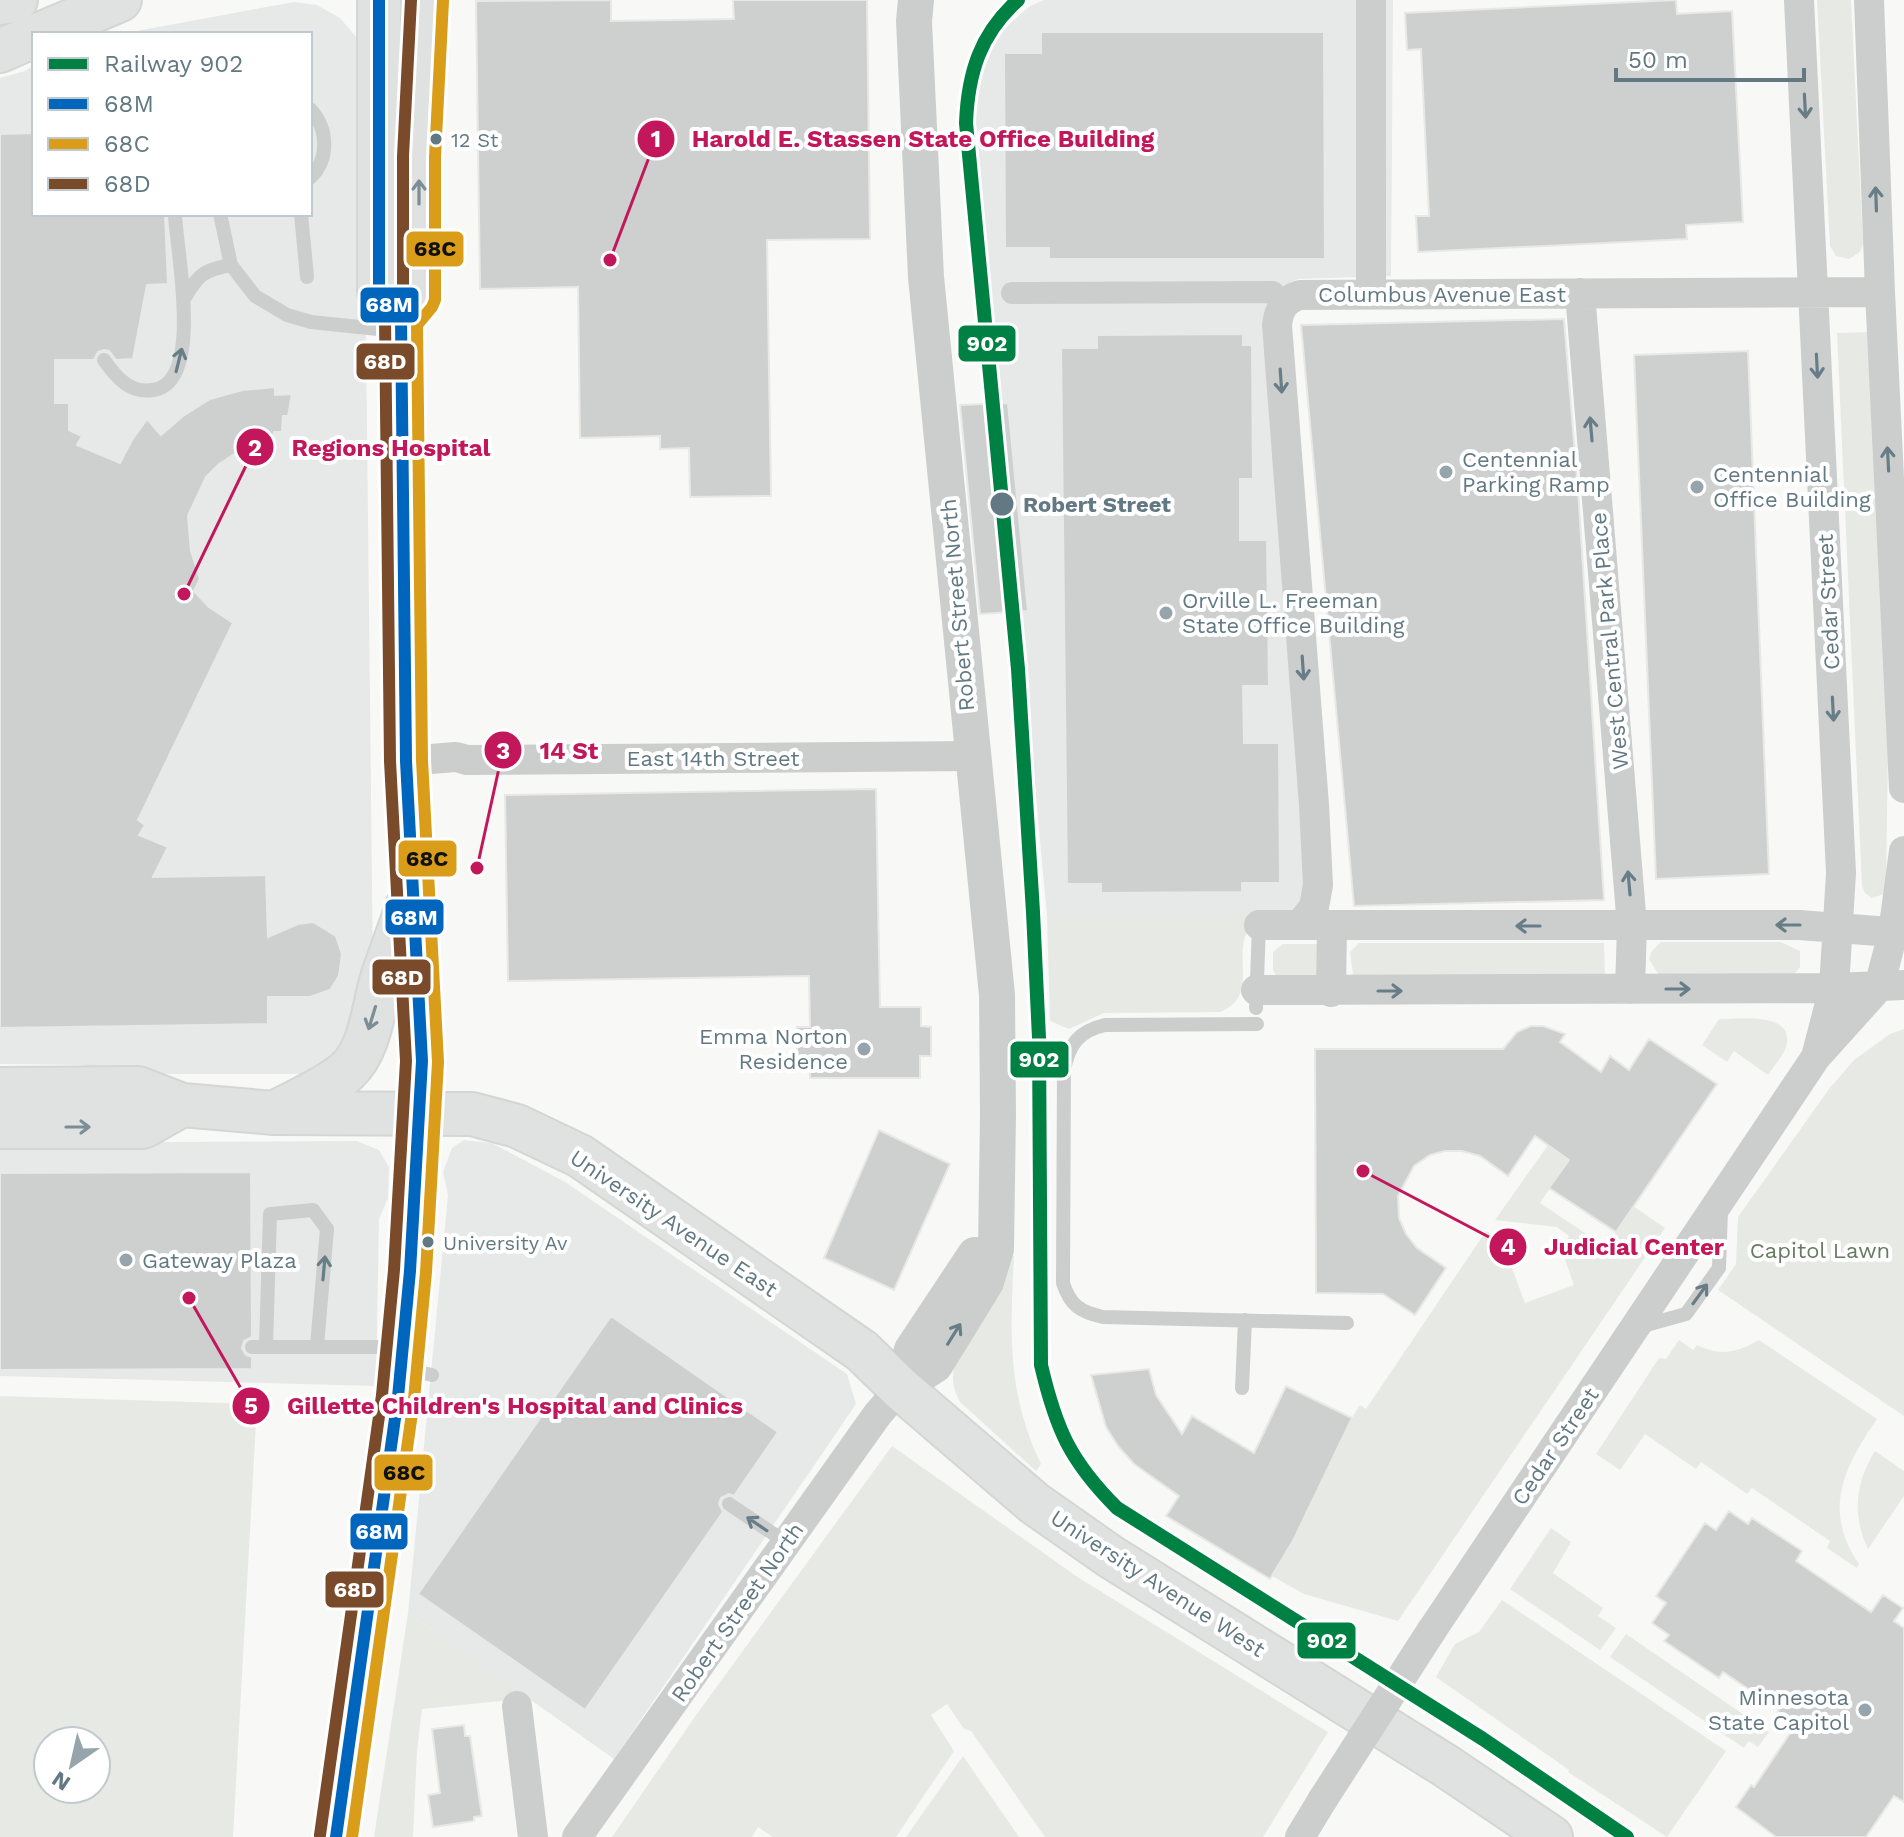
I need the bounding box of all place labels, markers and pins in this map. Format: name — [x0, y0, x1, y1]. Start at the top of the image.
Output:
callout: Harold E. Stassen State Office Building — [636, 115, 1171, 163]
place label: 12 St — [451, 128, 499, 152]
marker: 12 St — [428, 131, 444, 147]
callout: Regions Hospital — [235, 423, 506, 471]
place label: Centennial Parking Ramp — [1462, 447, 1610, 497]
place label: Centennial Office Building — [1713, 462, 1871, 512]
marker: Centennial Parking Ramp — [1437, 463, 1455, 481]
marker: Centennial Office Building — [1688, 478, 1706, 496]
marker: Robert Street — [988, 490, 1016, 518]
place label: Robert Street — [1023, 492, 1171, 517]
place label: Orville L. Freeman State Office Building — [1182, 588, 1405, 638]
marker: Orville L. Freeman State Office Building — [1157, 604, 1175, 622]
callout: 14 St — [483, 726, 614, 774]
place label: Emma Norton Residence — [699, 1024, 848, 1074]
marker: Emma Norton Residence — [855, 1040, 873, 1058]
callout: Judicial Center — [1488, 1223, 1741, 1271]
place label: University Av — [443, 1231, 568, 1255]
marker: University Av — [420, 1234, 436, 1250]
place label: Gateway Plaza — [142, 1248, 297, 1273]
marker: Gateway Plaza — [117, 1251, 135, 1269]
callout: Gillette Children's Hospital and Clinics — [231, 1382, 760, 1430]
place label: Minnesota State Capitol — [1708, 1685, 1849, 1735]
marker: Minnesota State Capitol — [1856, 1701, 1874, 1719]

